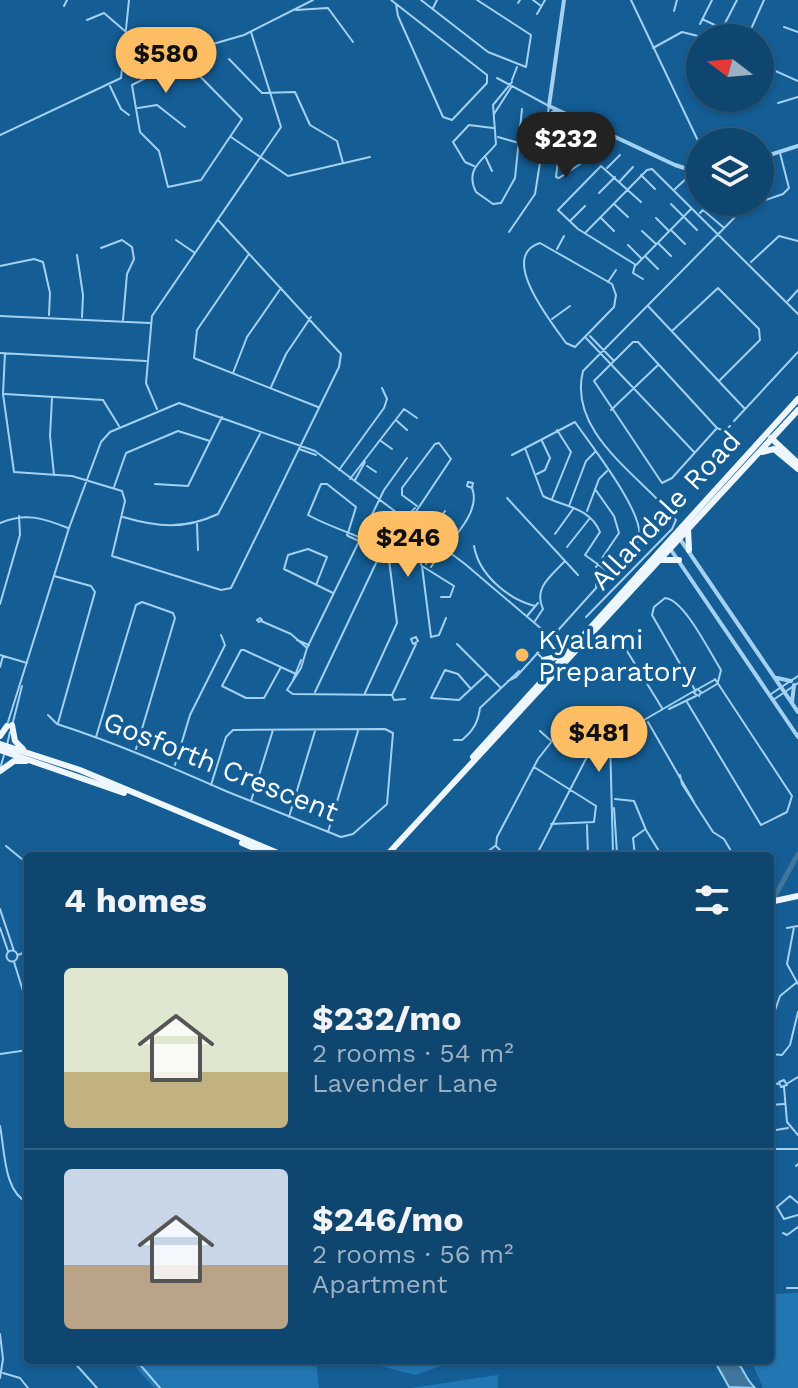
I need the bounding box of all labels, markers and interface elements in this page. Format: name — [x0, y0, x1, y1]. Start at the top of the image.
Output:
north arrow — [686, 24, 774, 112]
map controls — [686, 24, 774, 216]
pin: $580 — [119, 27, 213, 95]
text: $580 — [134, 38, 198, 68]
pin: $232 — [519, 112, 613, 180]
text: $232 — [534, 123, 598, 153]
button: layers — [686, 128, 774, 216]
street label: Allandale Road — [583, 424, 747, 596]
pin: $246 — [361, 511, 455, 579]
text: $246 — [376, 522, 440, 552]
place label: Kyalami Preparatory — [538, 623, 697, 688]
marker: Kyalami Preparatory — [513, 646, 531, 664]
street label: Gosforth Crescent — [99, 704, 343, 829]
pin: $481 — [552, 706, 646, 774]
text: $481 — [569, 717, 629, 747]
icon: filters — [690, 878, 734, 922]
text: 4 homes — [64, 880, 207, 920]
text: $232/mo — [312, 998, 462, 1038]
icon: home — [128, 1000, 224, 1096]
text: 2 rooms · 54 m² — [312, 1038, 514, 1068]
text: Lavender Lane — [312, 1068, 498, 1098]
text: $246/mo — [312, 1199, 464, 1239]
icon: home — [128, 1201, 224, 1297]
text: 2 rooms · 56 m² — [312, 1239, 514, 1269]
text: Apartment — [312, 1269, 448, 1299]

